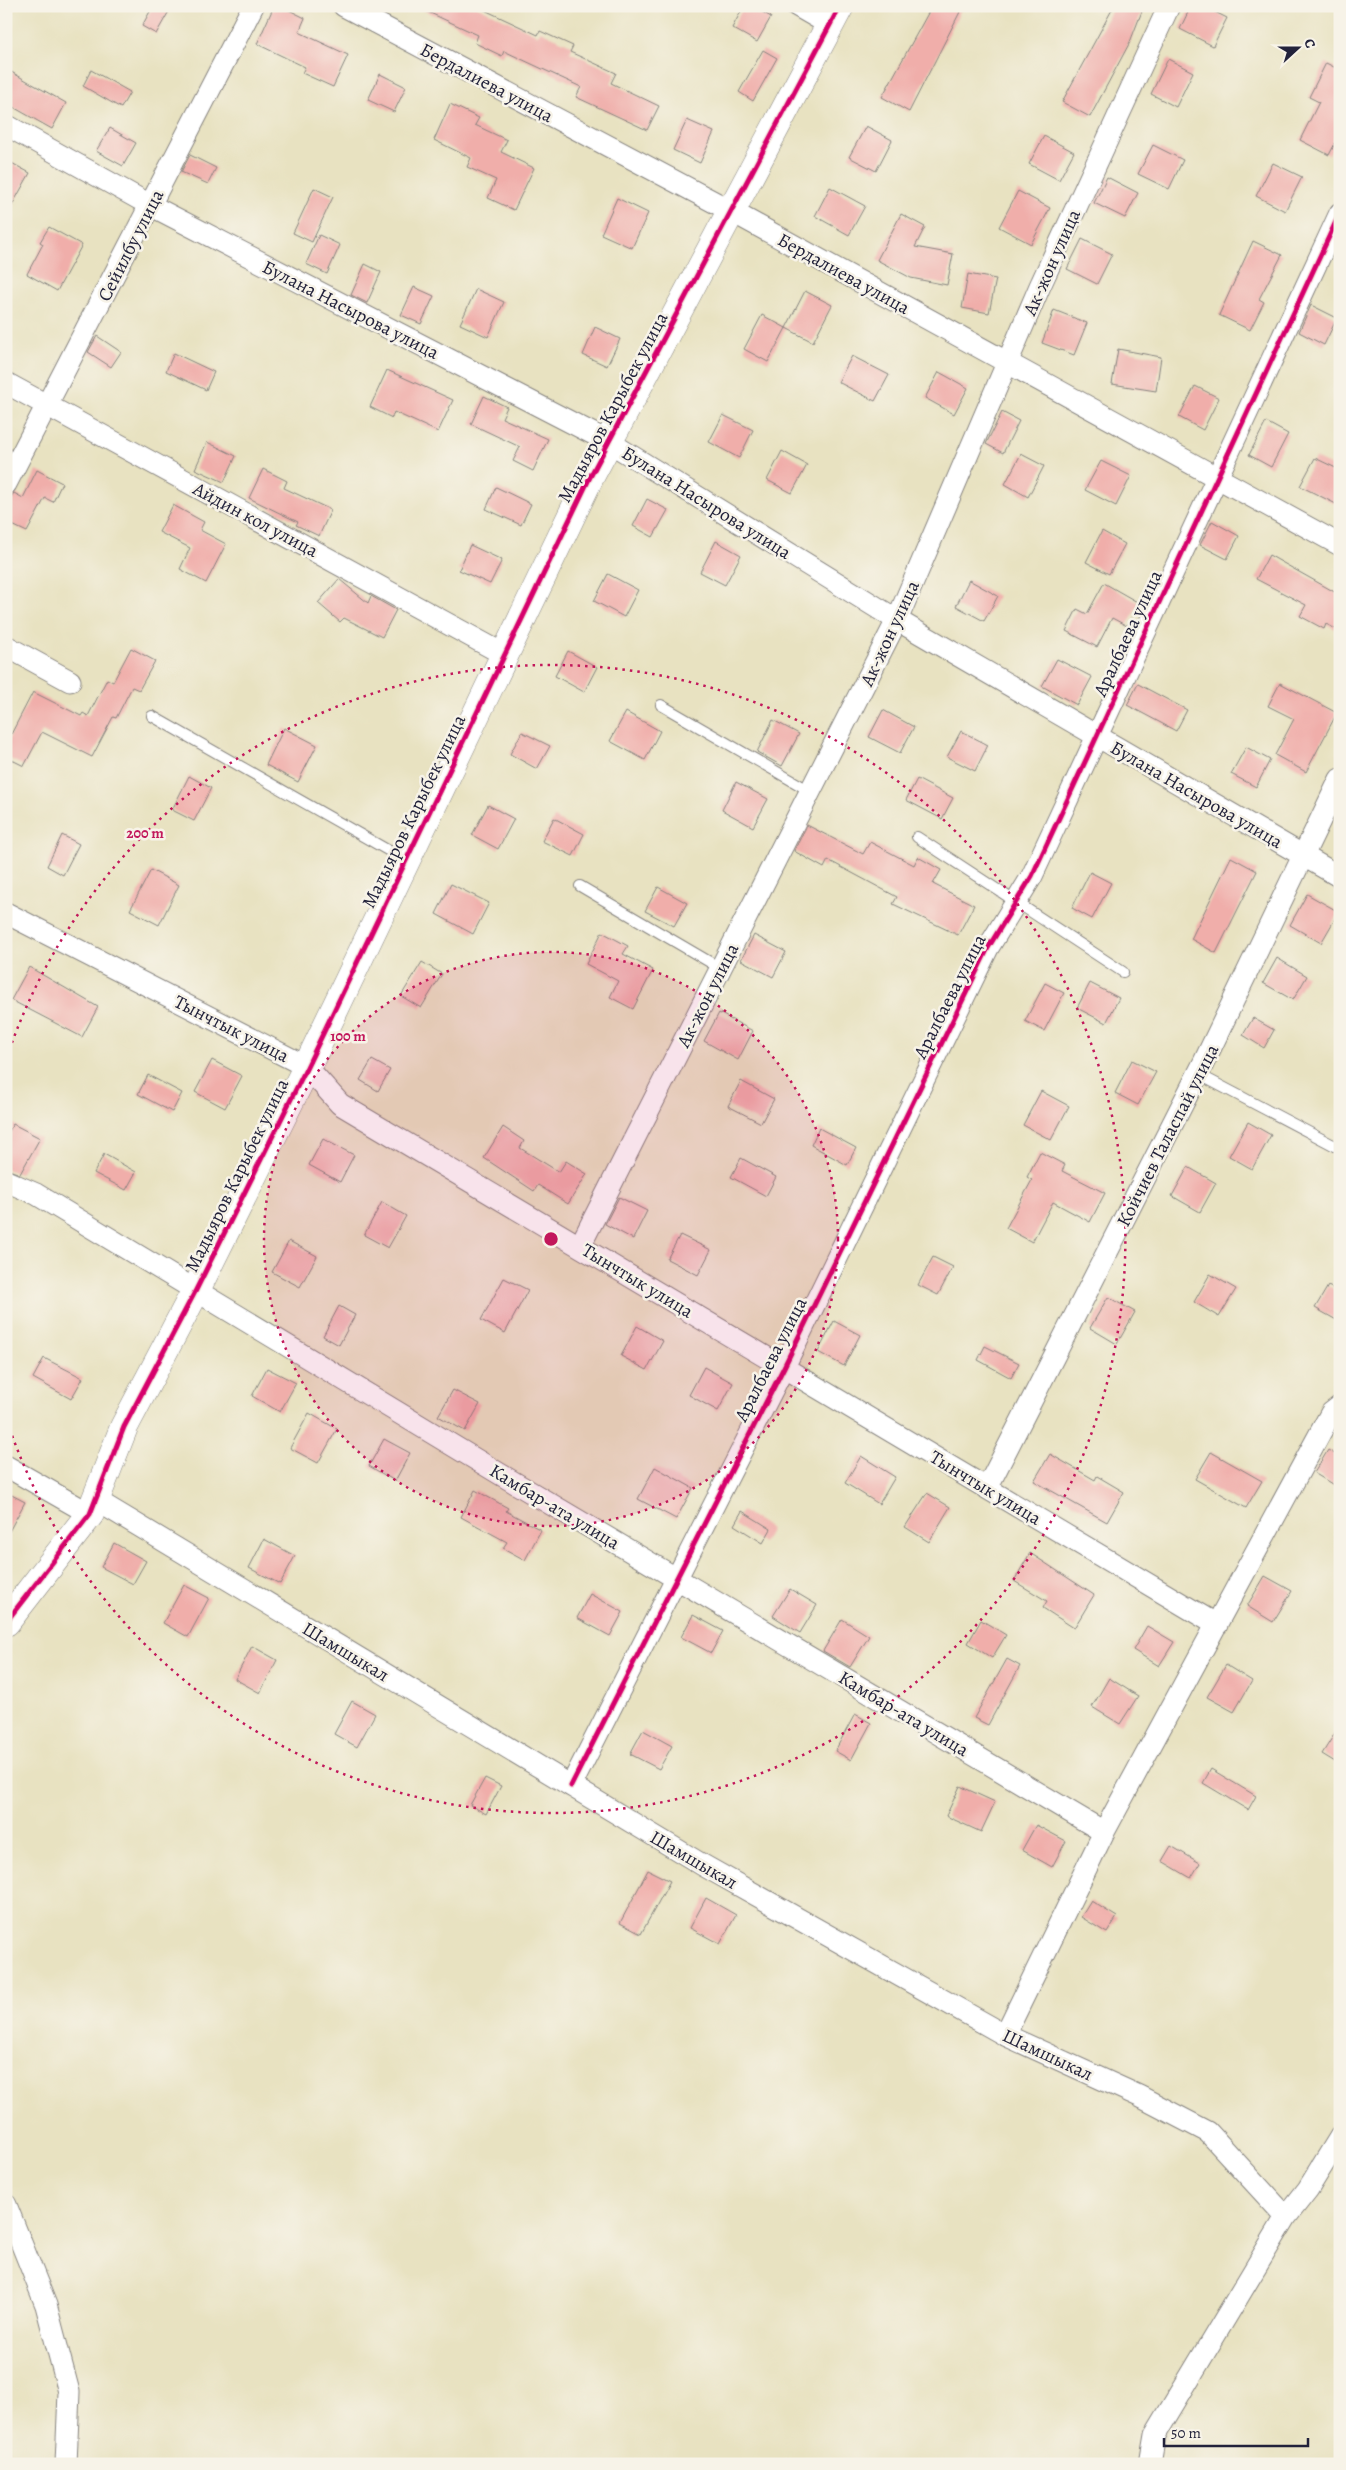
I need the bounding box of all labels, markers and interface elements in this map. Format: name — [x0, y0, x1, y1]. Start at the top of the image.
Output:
north arrow — [1274, 22, 1324, 72]
text: С — [1299, 36, 1320, 51]
street label: Бердалиева улица — [415, 37, 558, 129]
street label: Сейилбу улица — [92, 185, 170, 306]
street label: Ак-жон улица — [1017, 205, 1087, 321]
street label: Бердалиева улица — [773, 227, 914, 321]
street label: Булана Насырова улица — [258, 254, 444, 366]
street label: Мадыяров Карыбек улица — [552, 307, 674, 507]
street label: Булана Насырова улица — [617, 440, 796, 566]
street label: Айдин кол улица — [188, 476, 323, 564]
street label: Аралбаева улица — [1087, 566, 1169, 702]
street label: Ак-жон улица — [854, 576, 926, 691]
street label: Мадыяров Карыбек улица — [356, 710, 472, 913]
street label: Булана Насырова улица — [1106, 735, 1288, 855]
text: 200 m — [126, 823, 164, 843]
street label: Аралбаева улица — [907, 930, 993, 1064]
street label: Ак-жон улица — [670, 939, 745, 1053]
street label: Тынчтык улица — [170, 989, 294, 1069]
text: 100 m — [330, 1026, 366, 1046]
street label: Койчиев Таласпай улица — [1111, 1040, 1225, 1231]
street label: Мадыяров Карыбек улица — [179, 1074, 295, 1277]
centre of rings — [542, 1230, 560, 1248]
street label: Тынчтык улица — [577, 1237, 698, 1325]
street label: Аралбаева улица — [728, 1293, 814, 1427]
street label: Тынчтык улица — [925, 1444, 1046, 1532]
street label: Камбар-ата улица — [485, 1458, 625, 1556]
street label: Шамшыкал — [297, 1616, 394, 1688]
street label: Камбар-ата улица — [834, 1665, 974, 1763]
street label: Шамшыкал — [645, 1824, 742, 1895]
street label: Шамшыкал — [998, 2023, 1097, 2087]
scale bar — [1164, 2415, 1307, 2447]
text: 50 m — [1171, 2423, 1201, 2443]

